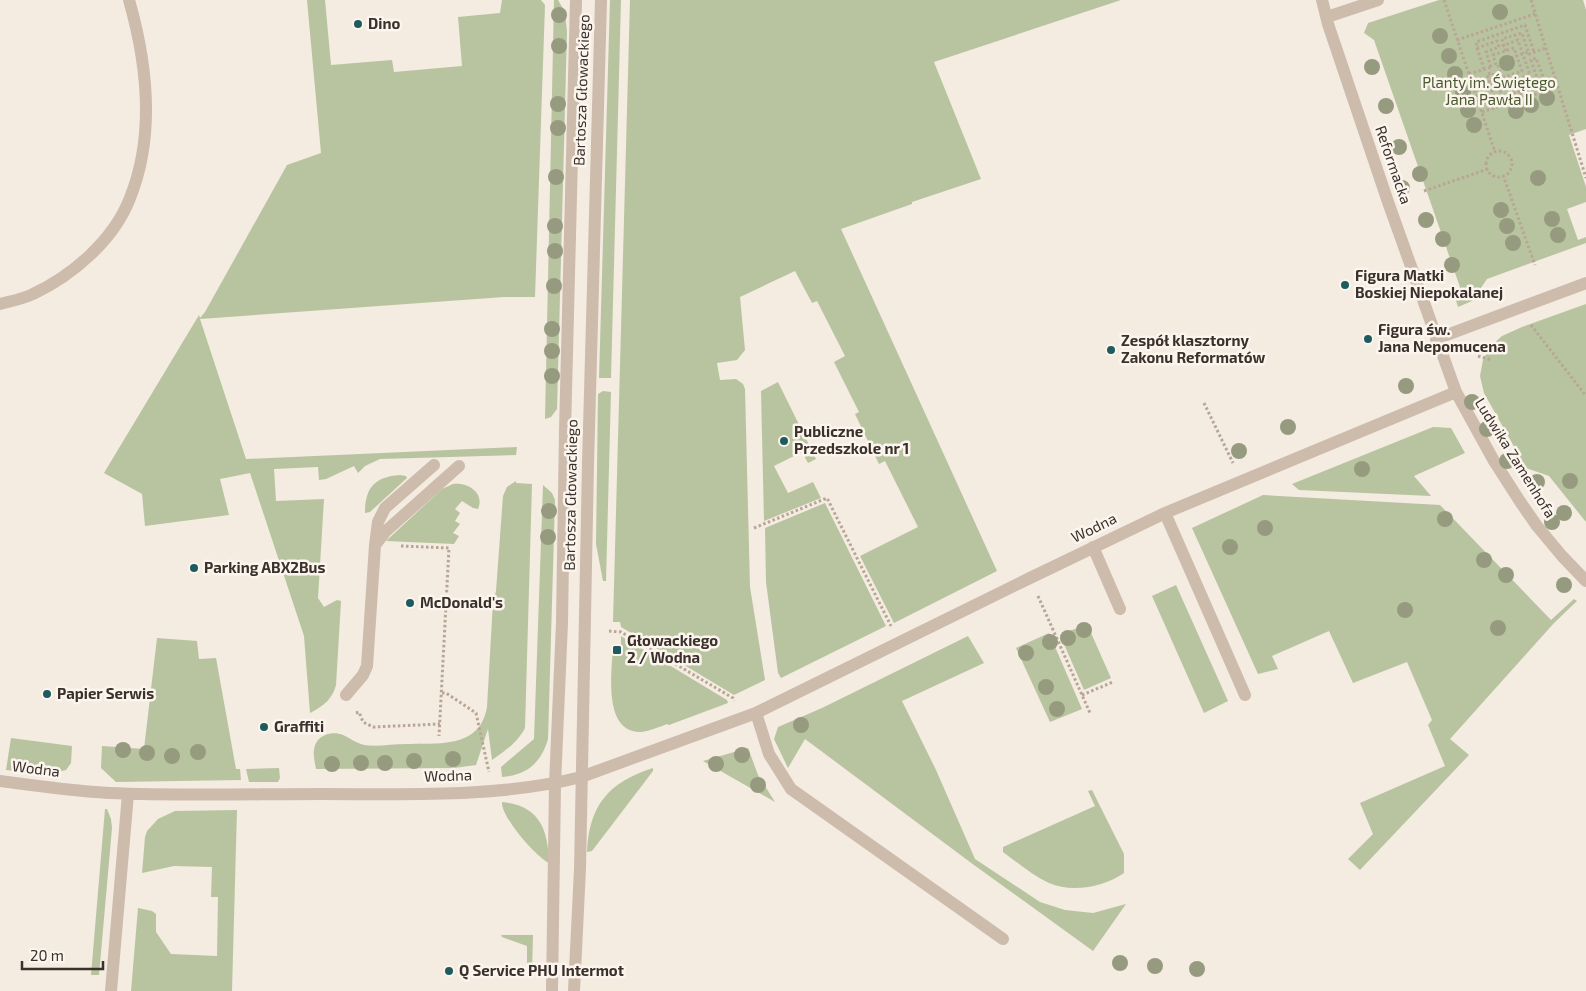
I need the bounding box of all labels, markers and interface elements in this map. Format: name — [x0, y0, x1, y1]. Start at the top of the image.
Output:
place label: Dino — [368, 14, 400, 32]
street label: Bartosza Głowackiego — [569, 14, 593, 166]
marker: Dino — [352, 18, 364, 30]
park label: Planty im. Świętego Jana Pawła II — [1422, 73, 1556, 108]
street label: Reformacka — [1372, 123, 1416, 206]
place label: Figura Matki Boskiej Niepokalanej — [1355, 266, 1503, 301]
marker: Figura Matki Boskiej Niepokalanej — [1339, 279, 1351, 291]
place label: Figura św. Jana Nepomucena — [1378, 320, 1506, 355]
place label: Zespół klasztorny Zakonu Reformatów — [1121, 331, 1265, 366]
marker: Figura św. Jana Nepomucena — [1362, 333, 1374, 345]
marker: Zespół klasztorny Zakonu Reformatów — [1105, 344, 1117, 356]
street label: Ludwika Zamenhofa — [1472, 394, 1560, 521]
street label: Bartosza Głowackiego — [560, 419, 580, 571]
place label: Publiczne Przedszkole nr 1 — [794, 422, 909, 457]
marker: Publiczne Przedszkole nr 1 — [778, 435, 790, 447]
street label: Wodna — [1068, 508, 1119, 546]
place label: Parking ABX2Bus — [204, 558, 325, 576]
marker: Parking ABX2Bus — [188, 562, 200, 574]
place label: McDonald's — [420, 593, 503, 611]
marker: McDonald's — [404, 597, 416, 609]
place label: Głowackiego 2 / Wodna — [627, 631, 718, 666]
marker: Głowackiego 2 / Wodna — [611, 644, 623, 656]
place label: Papier Serwis — [57, 684, 154, 702]
marker: Papier Serwis — [41, 688, 53, 700]
place label: Graffiti — [274, 717, 324, 735]
marker: Graffiti — [258, 721, 270, 733]
street label: Wodna — [11, 756, 61, 780]
street label: Wodna — [424, 765, 472, 785]
scale bar — [22, 938, 104, 970]
text: 20 m — [30, 946, 64, 964]
place label: Q Service PHU Intermot — [459, 961, 624, 980]
marker: Q Service PHU Intermot — [443, 965, 455, 977]

